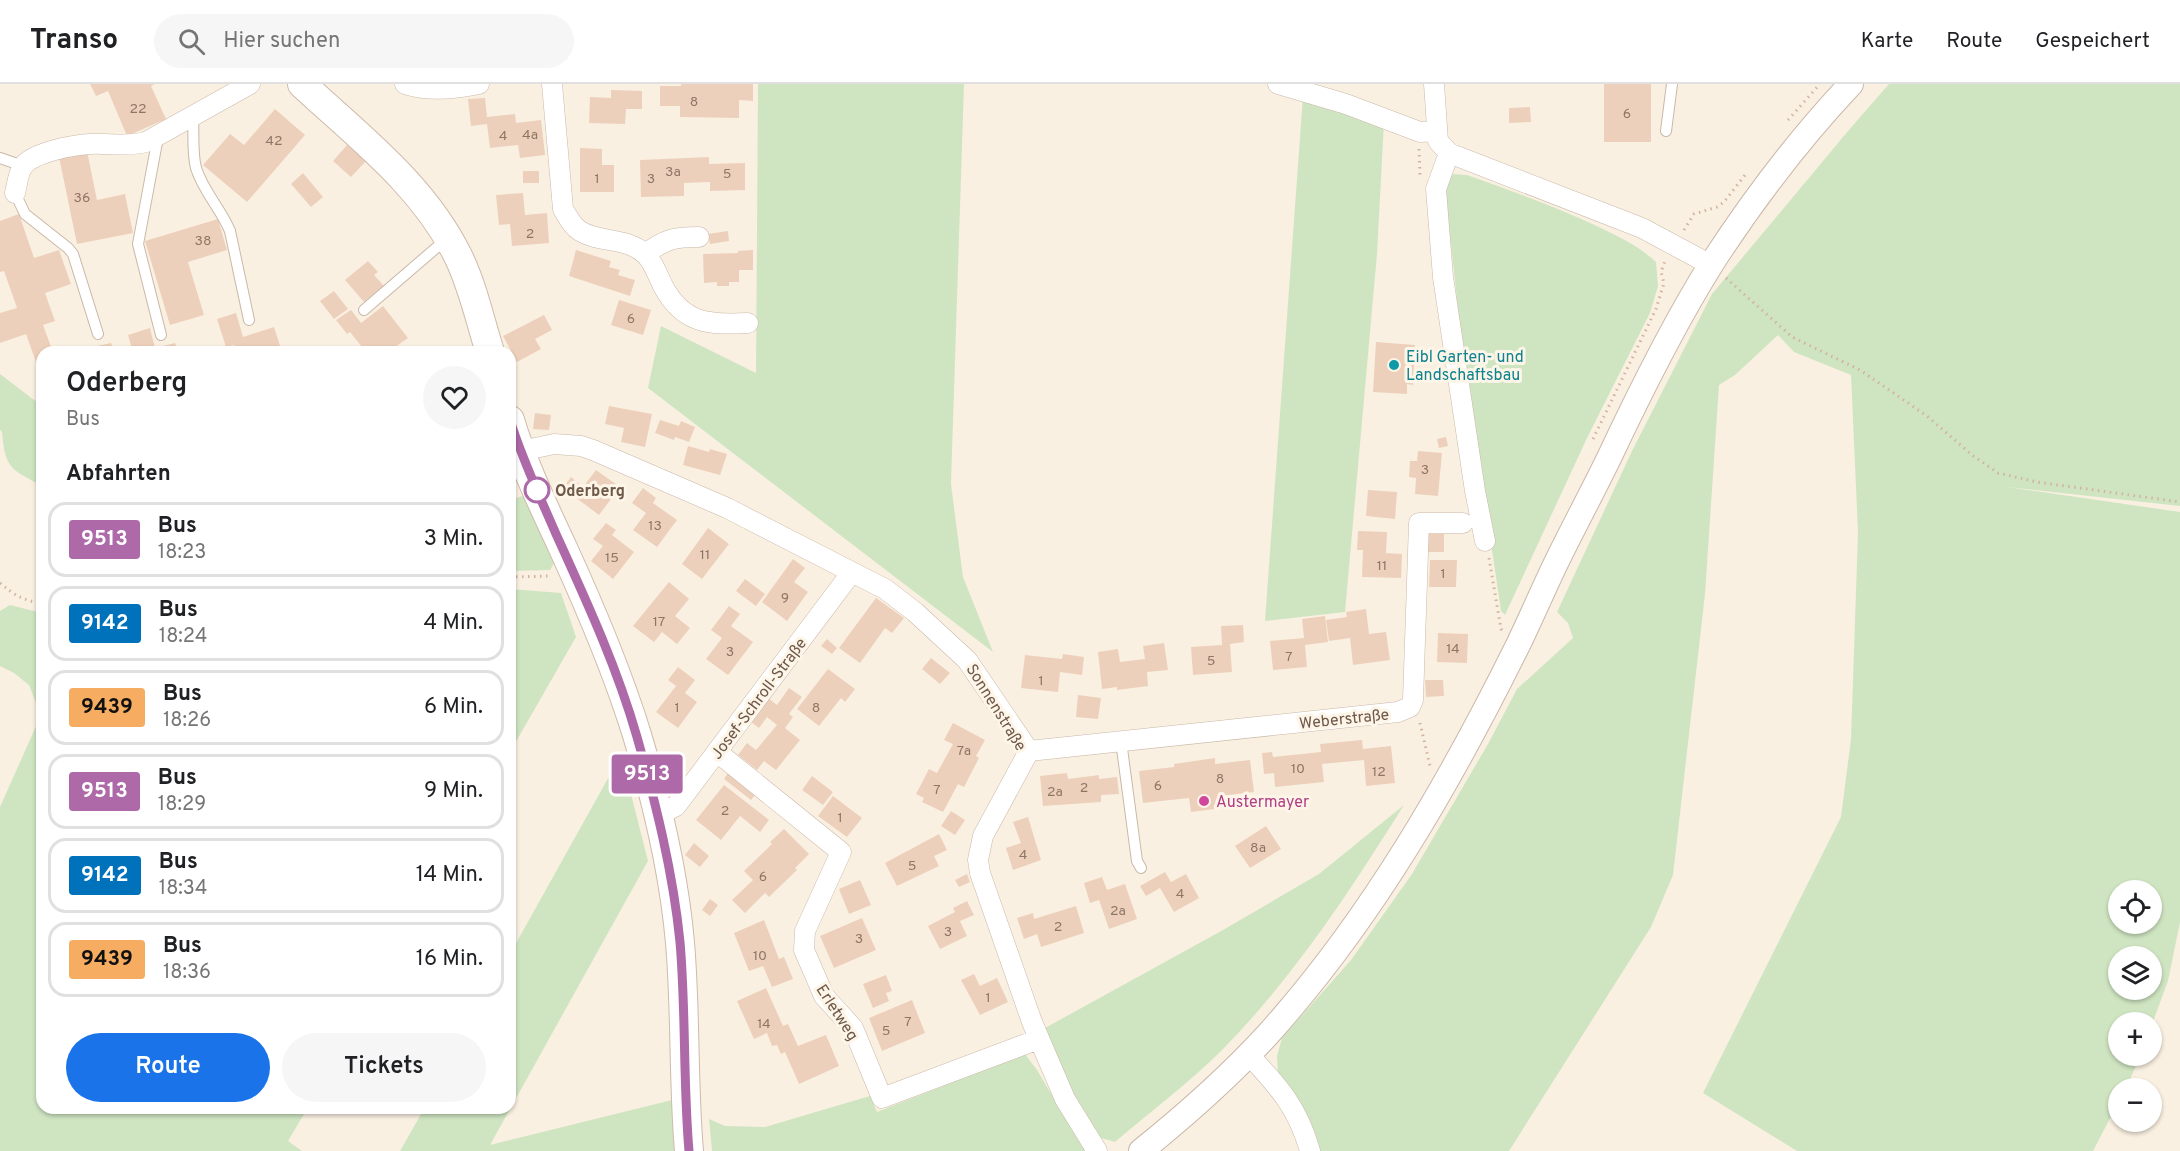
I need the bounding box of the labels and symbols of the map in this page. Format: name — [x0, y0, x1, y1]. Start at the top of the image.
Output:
house number: 8 — [690, 94, 698, 111]
house number: 22 — [129, 101, 147, 118]
house number: 6 — [1623, 106, 1631, 123]
house number: 4a — [522, 127, 538, 144]
house number: 4 — [499, 128, 507, 145]
house number: 42 — [265, 133, 283, 150]
house number: 3a — [665, 164, 681, 181]
house number: 5 — [723, 166, 731, 183]
house number: 1 — [594, 171, 600, 188]
house number: 3 — [647, 171, 655, 188]
house number: 36 — [74, 190, 90, 207]
house number: 2 — [526, 226, 534, 243]
house number: 38 — [195, 233, 211, 250]
house number: 6 — [627, 311, 635, 328]
place label: Eibl Garten- und Landschaftsbau — [1406, 348, 1524, 386]
marker: Eibl Garten- und Landschaftsbau — [1387, 358, 1401, 372]
house number: 3 — [1421, 462, 1429, 479]
marker: Oderberg — [524, 477, 550, 503]
place label: Oderberg — [555, 482, 625, 502]
house number: 13 — [648, 518, 662, 535]
house number: 11 — [700, 547, 710, 564]
house number: 15 — [605, 550, 619, 567]
house number: 11 — [1377, 558, 1387, 575]
house number: 1 — [1440, 566, 1446, 583]
house number: 9 — [781, 590, 789, 607]
house number: 17 — [653, 614, 665, 631]
street label: Josef-Schroll-Straße — [707, 634, 812, 764]
house number: 14 — [1446, 641, 1460, 658]
house number: 3 — [726, 644, 734, 661]
house number: 7 — [1285, 649, 1293, 666]
house number: 5 — [1207, 653, 1215, 670]
street label: Sonnenstraße — [961, 661, 1030, 755]
house number: 1 — [1038, 673, 1044, 690]
house number: 1 — [674, 700, 680, 717]
house number: 8 — [812, 700, 820, 717]
street label: Weberstraße — [1298, 705, 1390, 735]
house number: 7a — [957, 743, 971, 760]
line badge: 9513 — [605, 754, 689, 794]
house number: 10 — [1291, 761, 1305, 778]
house number: 12 — [1372, 764, 1386, 781]
house number: 8 — [1216, 771, 1224, 788]
house number: 6 — [1154, 778, 1162, 795]
house number: 2 — [1080, 780, 1088, 797]
house number: 7 — [933, 782, 941, 799]
house number: 2a — [1047, 784, 1063, 801]
place label: Austermayer — [1216, 793, 1309, 813]
marker: Austermayer — [1197, 794, 1211, 808]
house number: 2 — [721, 803, 729, 820]
house number: 1 — [837, 810, 843, 827]
house number: 8a — [1250, 840, 1266, 857]
house number: 4 — [1019, 847, 1027, 864]
house number: 5 — [908, 858, 916, 875]
house number: 6 — [759, 869, 767, 886]
house number: 4 — [1176, 886, 1184, 903]
house number: 2a — [1110, 903, 1126, 920]
house number: 2 — [1054, 919, 1062, 936]
house number: 3 — [944, 924, 952, 941]
house number: 3 — [855, 931, 863, 948]
house number: 10 — [753, 948, 767, 965]
street label: Erletweg — [811, 981, 862, 1045]
house number: 1 — [985, 990, 991, 1007]
house number: 7 — [904, 1014, 912, 1031]
house number: 14 — [757, 1016, 771, 1033]
house number: 5 — [882, 1023, 890, 1040]

